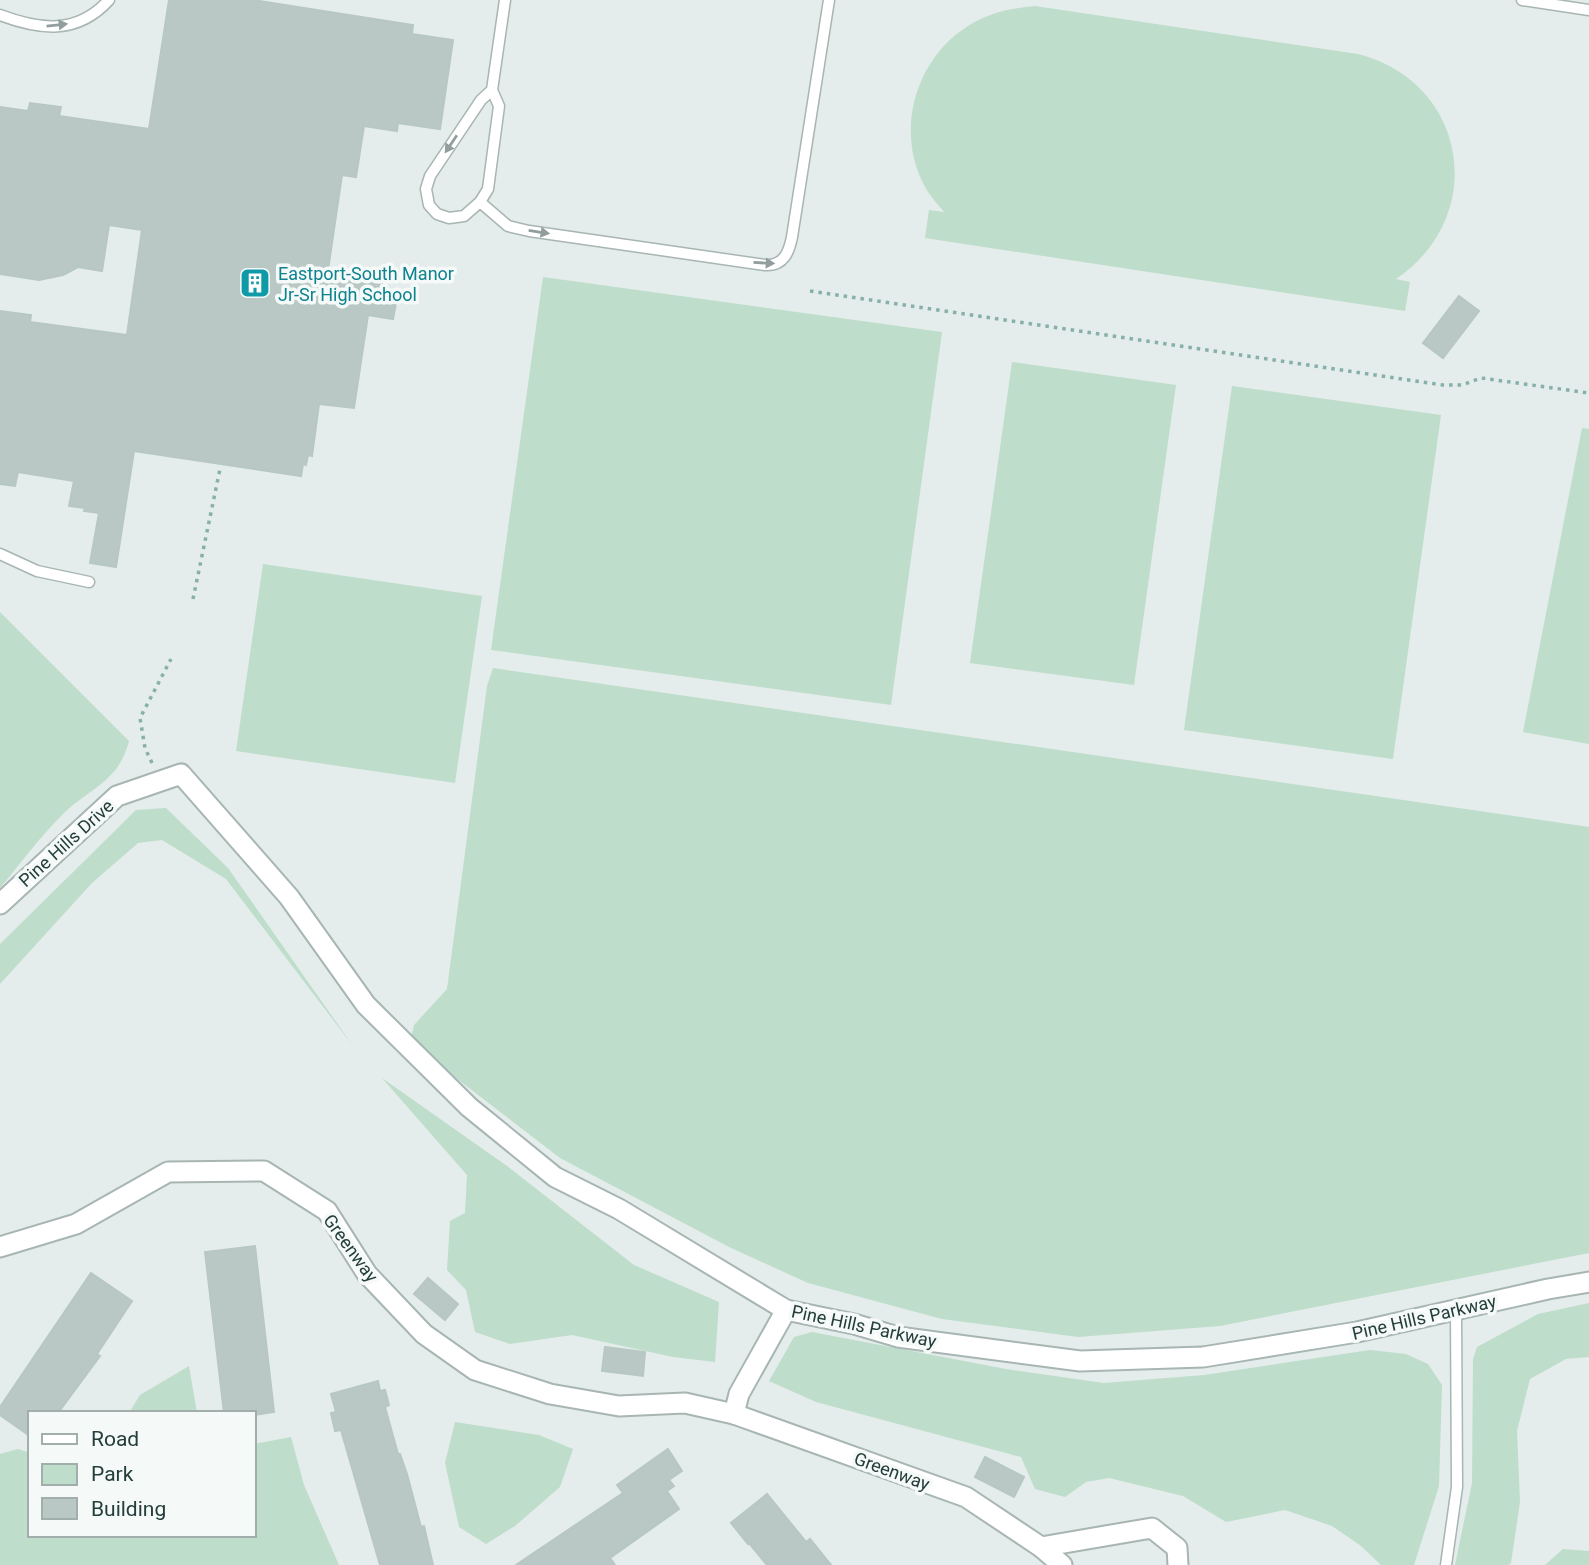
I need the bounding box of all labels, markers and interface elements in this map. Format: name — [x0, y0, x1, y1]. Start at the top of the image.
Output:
one-way arrow — [47, 20, 69, 31]
one-way arrow — [444, 135, 458, 153]
one-way arrow — [528, 227, 550, 238]
one-way arrow — [753, 258, 775, 269]
place label: Eastport-South Manor Jr-Sr High School — [278, 263, 454, 305]
building icon: Eastport-South Manor Jr-Sr High School — [238, 266, 272, 300]
street label: Pine Hills Drive — [14, 795, 118, 891]
street label: Greenway — [319, 1210, 383, 1286]
street label: Pine Hills Parkway — [1350, 1290, 1499, 1344]
street label: Pine Hills Parkway — [790, 1300, 939, 1352]
legend — [28, 1411, 256, 1537]
text: Road — [91, 1427, 139, 1451]
street label: Greenway — [851, 1448, 933, 1495]
text: Park — [91, 1462, 134, 1486]
text: Building — [91, 1497, 166, 1521]

